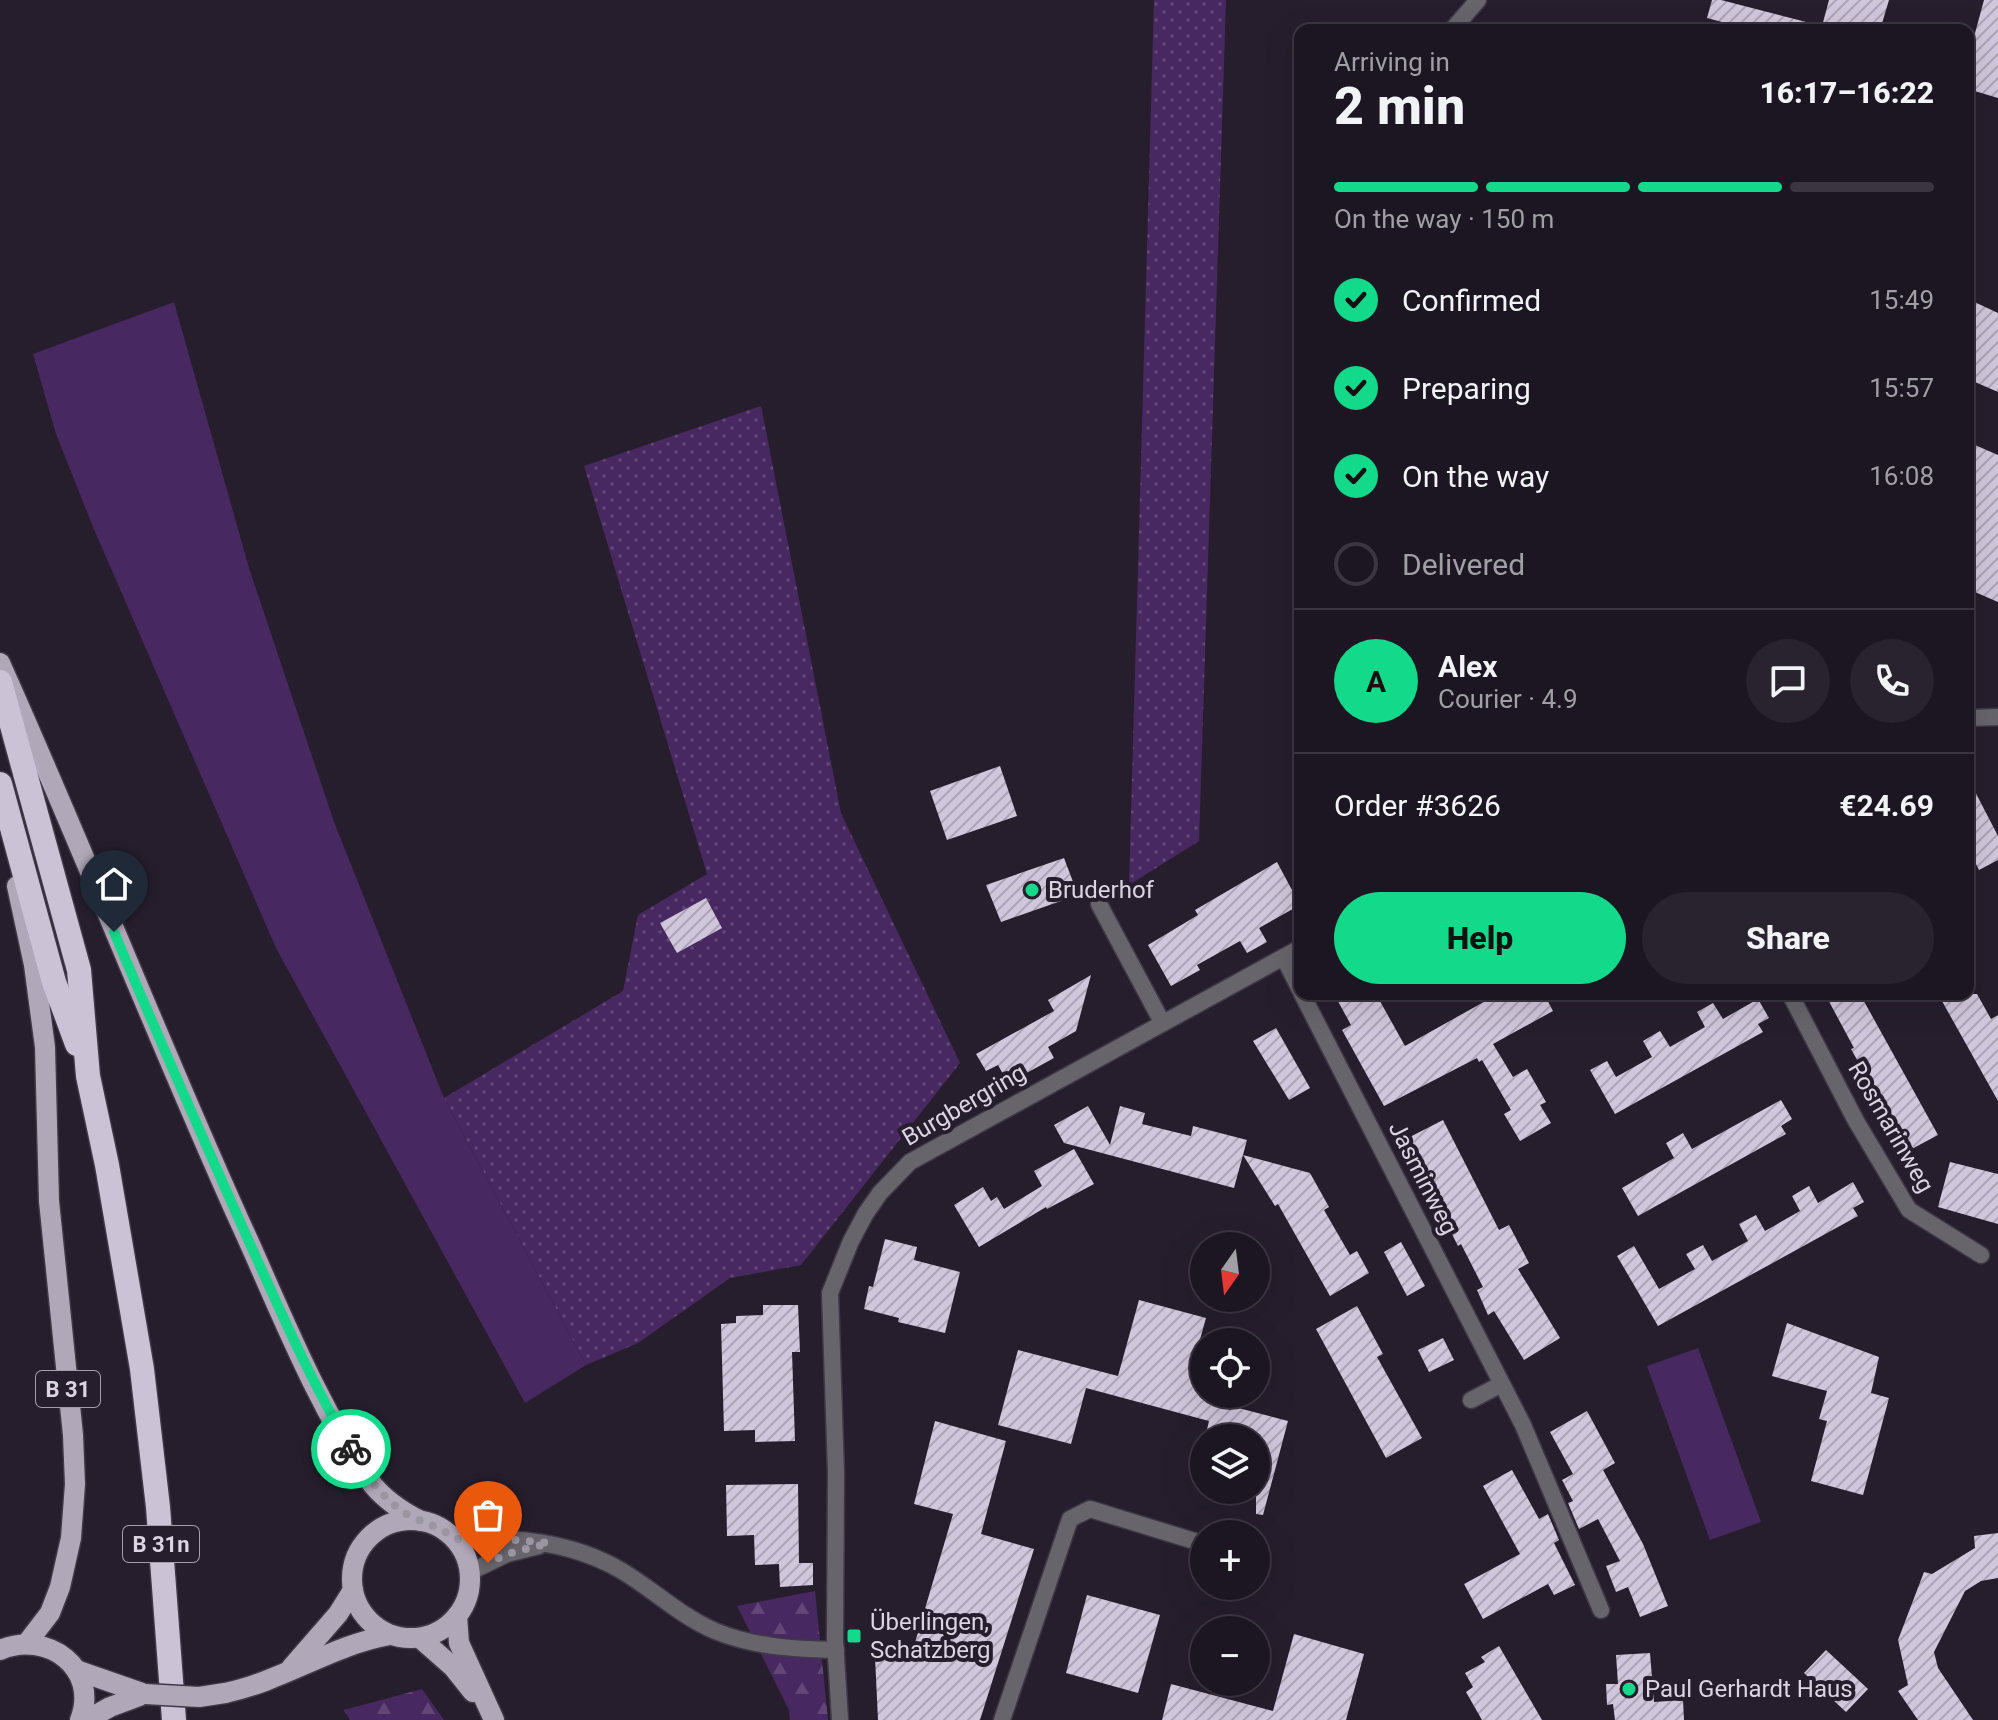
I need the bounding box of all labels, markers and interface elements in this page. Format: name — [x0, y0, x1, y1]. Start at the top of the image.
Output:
text: Arriving in — [1334, 47, 1450, 77]
text: 16:17–16:22 — [1759, 75, 1934, 110]
text: 2 min — [1334, 76, 1465, 137]
text: On the way · 150 m — [1334, 204, 1554, 234]
icon: check — [1334, 278, 1378, 322]
text: Confirmed — [1402, 283, 1541, 318]
text: 15:49 — [1869, 285, 1934, 315]
icon: check — [1334, 366, 1378, 410]
text: Preparing — [1402, 371, 1531, 406]
text: 15:57 — [1869, 373, 1934, 403]
icon: check — [1334, 454, 1378, 498]
text: On the way — [1402, 459, 1549, 494]
text: 16:08 — [1869, 461, 1934, 491]
text: Delivered — [1402, 547, 1525, 582]
button: chat — [1746, 639, 1830, 723]
button: phone — [1850, 639, 1934, 723]
text: Alex — [1438, 649, 1498, 684]
text: A — [1366, 664, 1386, 699]
text: Courier · 4.9 — [1438, 684, 1578, 714]
text: Order #3626 — [1334, 788, 1501, 823]
text: €24.69 — [1839, 788, 1934, 823]
pin — [80, 850, 148, 932]
icon: home — [92, 862, 136, 906]
place label: Bruderhof — [1048, 876, 1155, 904]
marker: Bruderhof — [1023, 881, 1041, 899]
button: Help — [1334, 892, 1626, 984]
button: Share — [1642, 892, 1934, 984]
street label: Rosmarinweg — [1842, 1057, 1940, 1197]
street label: Burgbergring — [897, 1058, 1031, 1152]
street label: Jasminweg — [1383, 1117, 1463, 1239]
north arrow — [1190, 1232, 1270, 1312]
map controls — [1190, 1232, 1270, 1696]
button: locate — [1190, 1328, 1270, 1408]
road number: B 31 — [36, 1371, 100, 1407]
courier — [311, 1409, 391, 1489]
button: layers — [1190, 1424, 1270, 1504]
icon: bike — [329, 1427, 373, 1471]
pin — [454, 1481, 522, 1563]
icon: bag — [466, 1493, 510, 1537]
button: + — [1190, 1520, 1270, 1600]
road number: B 31n — [123, 1526, 199, 1562]
place label: Überlingen, Schatzberg — [870, 1608, 990, 1664]
button: − — [1190, 1616, 1270, 1696]
marker: Überlingen, Schatzberg — [845, 1627, 863, 1645]
place label: Paul Gerhardt Haus — [1645, 1675, 1853, 1703]
marker: Paul Gerhardt Haus — [1620, 1680, 1638, 1698]

